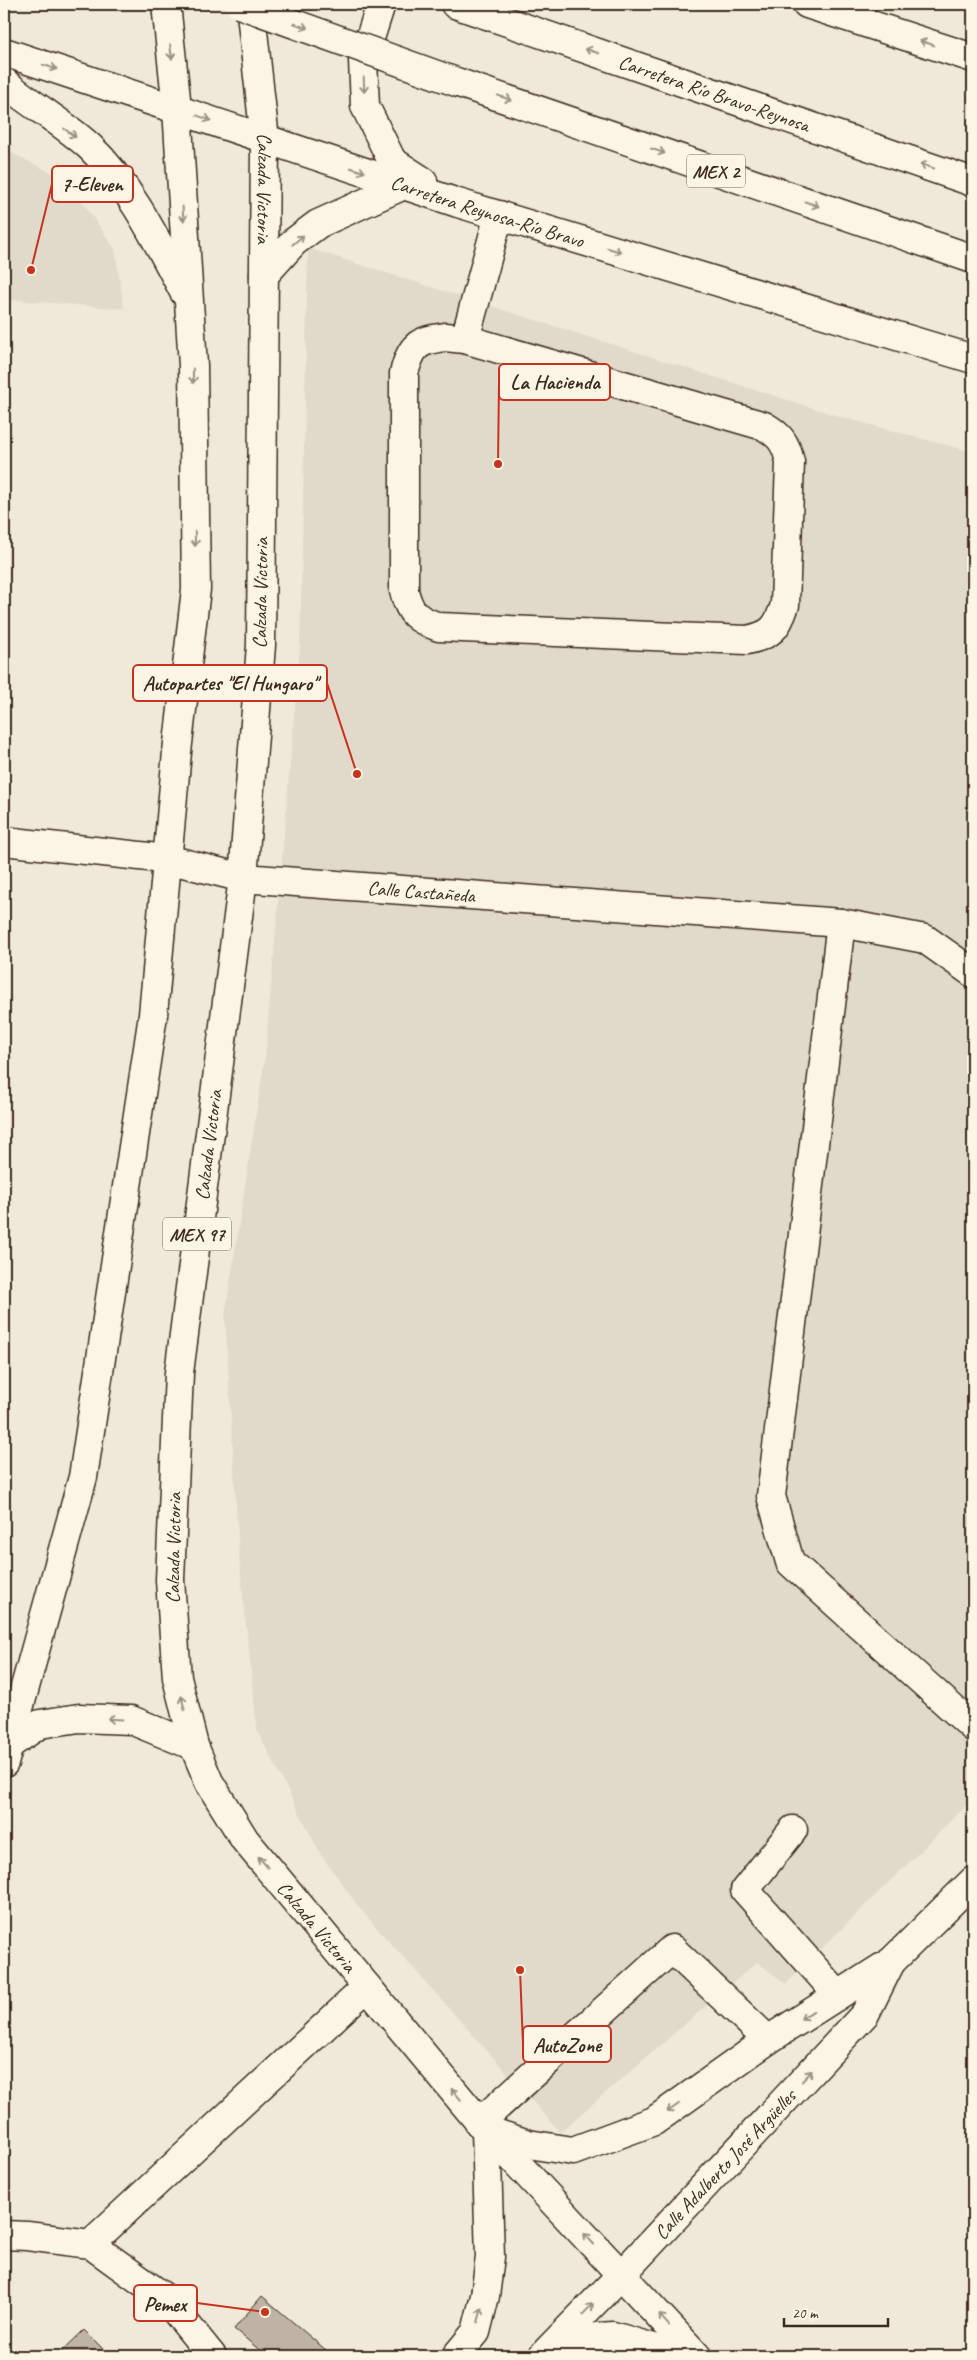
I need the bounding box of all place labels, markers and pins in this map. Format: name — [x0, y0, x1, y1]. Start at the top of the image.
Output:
callout: 7-Eleven — [52, 166, 133, 202]
callout: La Hacienda — [499, 364, 610, 400]
callout: Autopartes "El Hungaro" — [133, 665, 327, 701]
callout: AutoZone — [523, 2026, 611, 2062]
callout: Pemex — [134, 2285, 197, 2321]

